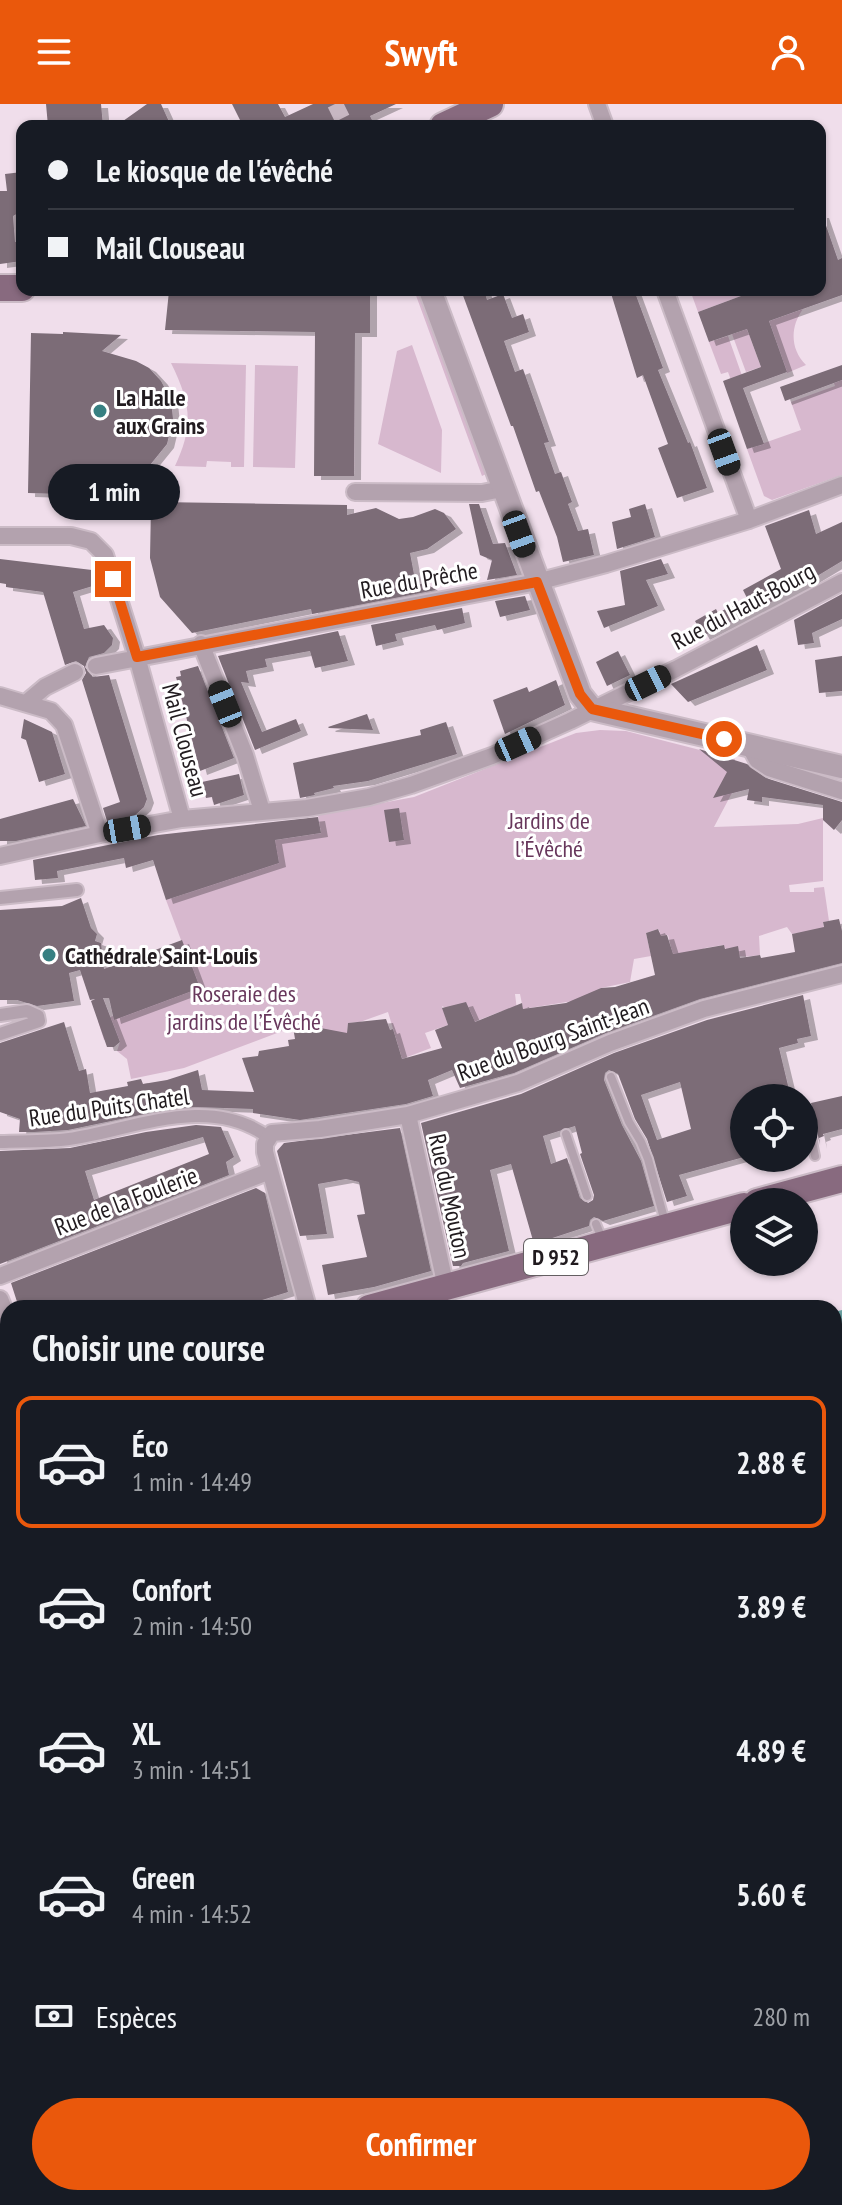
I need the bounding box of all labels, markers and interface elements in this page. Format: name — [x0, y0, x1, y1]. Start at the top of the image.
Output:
text: Swyft — [385, 29, 457, 76]
icon: menu — [32, 30, 76, 74]
icon: person — [766, 30, 810, 74]
text: Le kiosque de l'évêché — [96, 151, 333, 190]
text: Mail Clouseau — [96, 228, 245, 267]
place label: La Halle aux Grains — [116, 382, 205, 441]
marker: La Halle aux Grains — [91, 402, 109, 420]
car — [705, 425, 743, 479]
callout: 1 min — [47, 463, 179, 519]
text: 1 min — [88, 475, 140, 508]
car — [500, 507, 538, 561]
street label: Rue du Prêche — [358, 554, 480, 606]
street label: Rue du Haut-Bourg — [666, 555, 820, 657]
route end — [95, 561, 131, 597]
car — [621, 662, 675, 704]
car — [205, 677, 245, 731]
street label: Mail Clouseau — [155, 680, 215, 800]
route start — [706, 721, 742, 757]
car — [491, 723, 545, 765]
park label: Jardins de l’Évêché — [507, 805, 590, 864]
car — [101, 813, 153, 845]
place label: Cathédrale Saint-Louis — [65, 940, 258, 971]
marker: Cathédrale Saint-Louis — [40, 946, 58, 964]
park label: Roseraie des jardins de l’Évêché — [167, 978, 321, 1037]
street label: Rue du Bourg Saint-Jean — [453, 990, 653, 1088]
street label: Rue du Puits Chatel — [27, 1080, 192, 1134]
map controls — [730, 1084, 818, 1276]
button: locate — [730, 1084, 818, 1172]
street label: Rue du Mouton — [422, 1131, 478, 1261]
street label: Rue de la Foulerie — [50, 1160, 202, 1242]
button: layers — [730, 1188, 818, 1276]
road number: D 952 — [524, 1239, 588, 1275]
text: Choisir une course — [32, 1324, 265, 1371]
icon: car — [36, 1426, 108, 1498]
text: Éco — [132, 1426, 168, 1465]
text: 2.88 € — [736, 1443, 806, 1482]
text: 1 min · 14:49 — [132, 1465, 252, 1498]
icon: car — [36, 1570, 108, 1642]
text: Confort — [132, 1570, 211, 1609]
text: 3.89 € — [736, 1587, 806, 1626]
text: 2 min · 14:50 — [132, 1609, 252, 1642]
icon: car — [36, 1714, 108, 1786]
text: XL — [132, 1714, 161, 1753]
text: 4.89 € — [736, 1731, 806, 1770]
text: 3 min · 14:51 — [132, 1753, 252, 1786]
icon: car — [36, 1858, 108, 1930]
text: Green — [132, 1858, 195, 1897]
text: 5.60 € — [736, 1875, 806, 1914]
text: 4 min · 14:52 — [132, 1897, 252, 1930]
icon: cash — [32, 1994, 76, 2038]
text: Espèces — [96, 1997, 177, 2036]
text: 280 m — [752, 2000, 810, 2033]
button: Confirmer — [32, 2098, 810, 2190]

